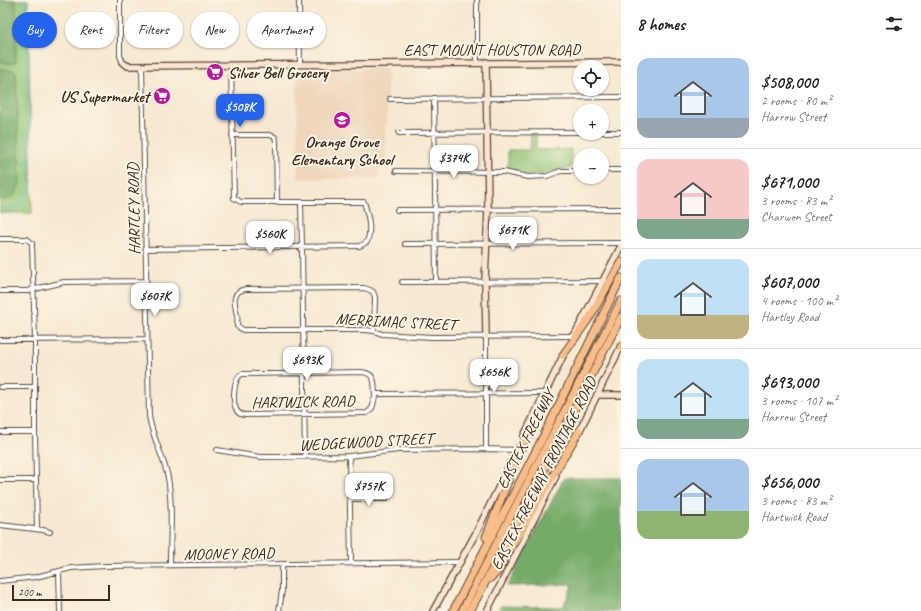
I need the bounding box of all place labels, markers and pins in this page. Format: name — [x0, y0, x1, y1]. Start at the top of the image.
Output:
supermarket icon: Silver Bell Grocery — [205, 62, 225, 82]
place label: Silver Bell Grocery — [228, 63, 329, 83]
supermarket icon: US Supermarket — [152, 86, 172, 106]
place label: US Supermarket — [60, 87, 152, 107]
pin: $508K — [212, 94, 268, 128]
school or university icon: Orange Grove Elementary School — [332, 110, 352, 130]
place label: Orange Grove Elementary School — [291, 132, 396, 170]
pin: $374K — [426, 145, 482, 179]
pin: $671K — [485, 217, 541, 251]
pin: $560K — [242, 221, 298, 255]
pin: $607K — [127, 283, 183, 317]
pin: $693K — [279, 347, 335, 381]
pin: $656K — [466, 359, 522, 393]
pin: $757K — [341, 473, 397, 507]

